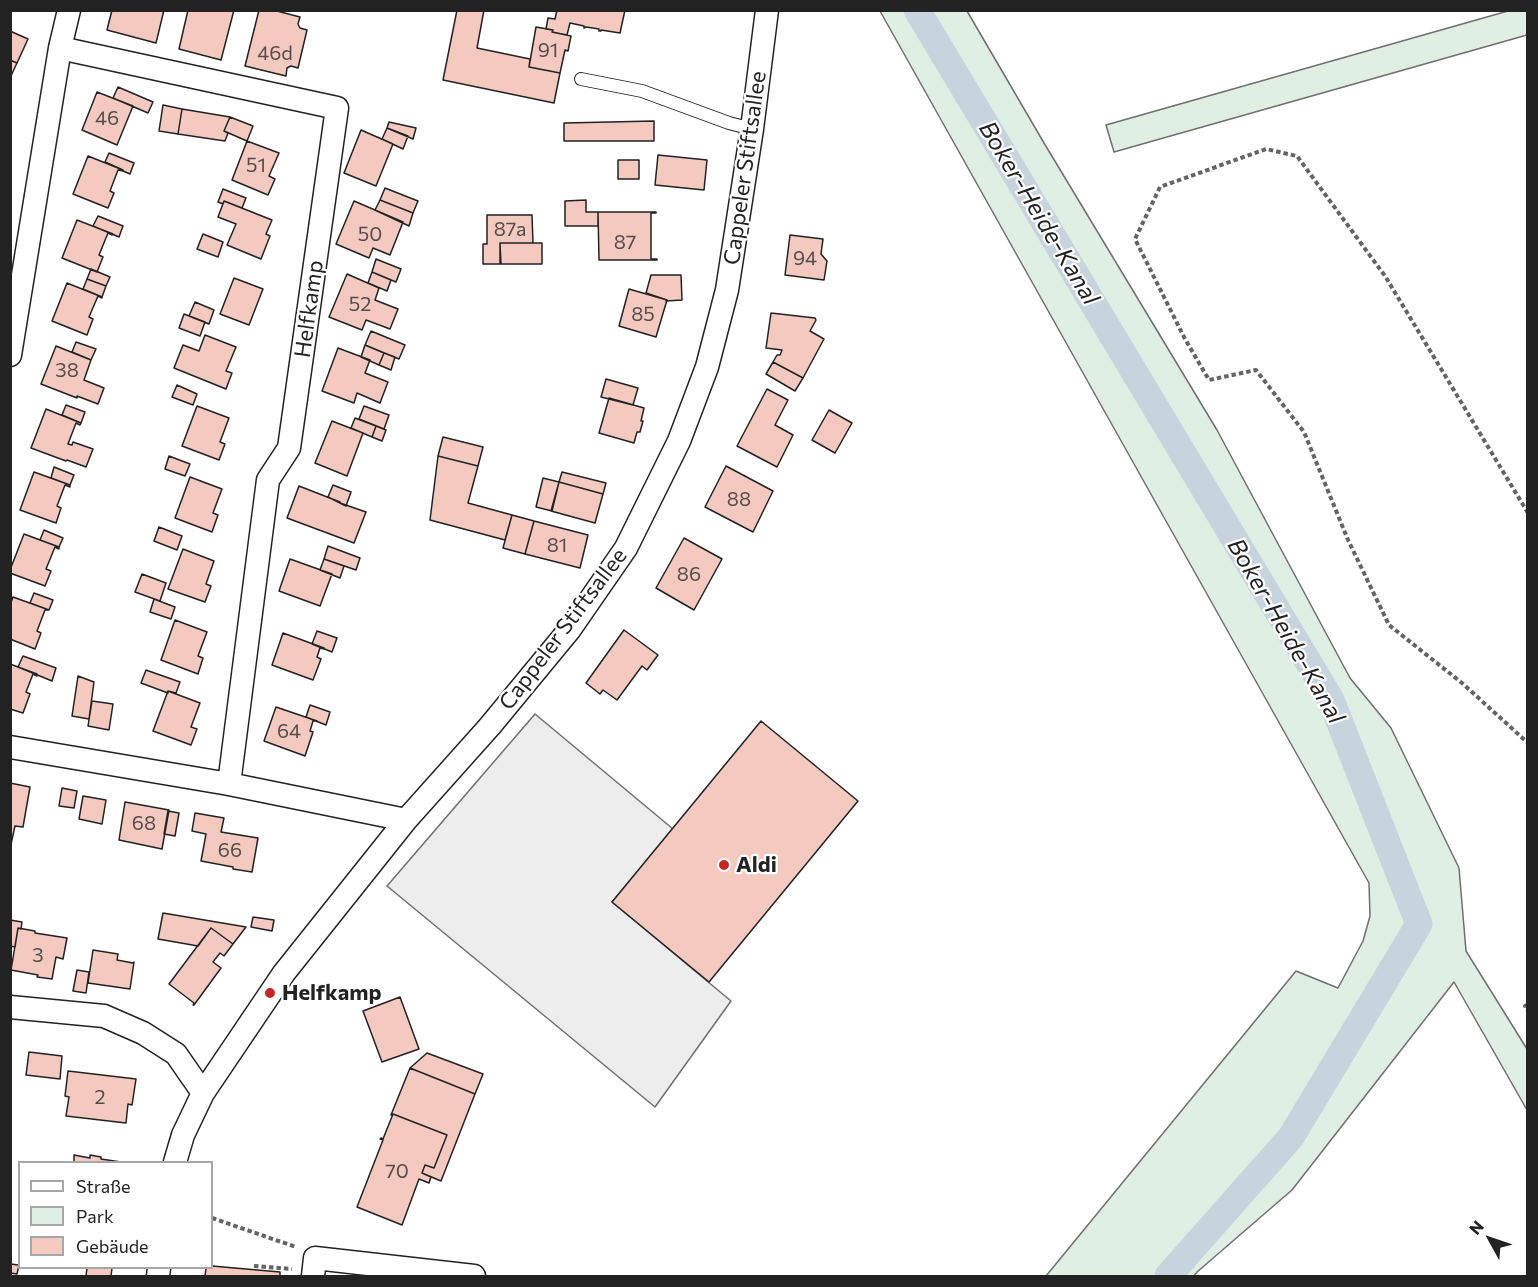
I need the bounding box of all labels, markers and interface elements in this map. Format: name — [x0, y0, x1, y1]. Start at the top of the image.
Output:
house number: 91 — [538, 38, 558, 62]
house number: 46d — [257, 41, 293, 65]
street label: Cappeler Stiftsallee — [718, 69, 772, 267]
house number: 46 — [95, 106, 119, 130]
water label: Boker-Heide-Kanal — [973, 116, 1105, 310]
house number: 51 — [246, 153, 266, 177]
house number: 87a — [494, 217, 526, 241]
house number: 50 — [358, 222, 382, 246]
house number: 87 — [614, 230, 636, 254]
house number: 94 — [793, 246, 817, 270]
street label: Helfkamp — [289, 259, 329, 359]
house number: 52 — [349, 292, 371, 316]
house number: 85 — [631, 302, 655, 326]
house number: 38 — [55, 358, 79, 382]
house number: 88 — [727, 487, 751, 511]
house number: 81 — [547, 533, 567, 557]
water label: Boker-Heide-Kanal — [1221, 533, 1351, 729]
street label: Cappeler Stiftsallee — [494, 543, 632, 715]
house number: 86 — [677, 562, 701, 586]
house number: 64 — [277, 719, 301, 743]
house number: 68 — [132, 811, 156, 835]
house number: 66 — [218, 838, 242, 862]
place label: Aldi — [736, 852, 777, 878]
marker: Aldi — [717, 858, 731, 872]
house number: 3 — [32, 943, 44, 967]
place label: Helfkamp — [282, 980, 382, 1006]
marker: Helfkamp — [263, 986, 277, 1000]
house number: 2 — [94, 1085, 106, 1109]
house number: 70 — [385, 1159, 409, 1183]
legend — [18, 1161, 213, 1269]
text: Straße — [76, 1175, 131, 1197]
text: Park — [76, 1205, 114, 1227]
north arrow — [1460, 1209, 1520, 1269]
text: N — [1465, 1216, 1487, 1238]
text: Gebäude — [76, 1235, 149, 1257]

